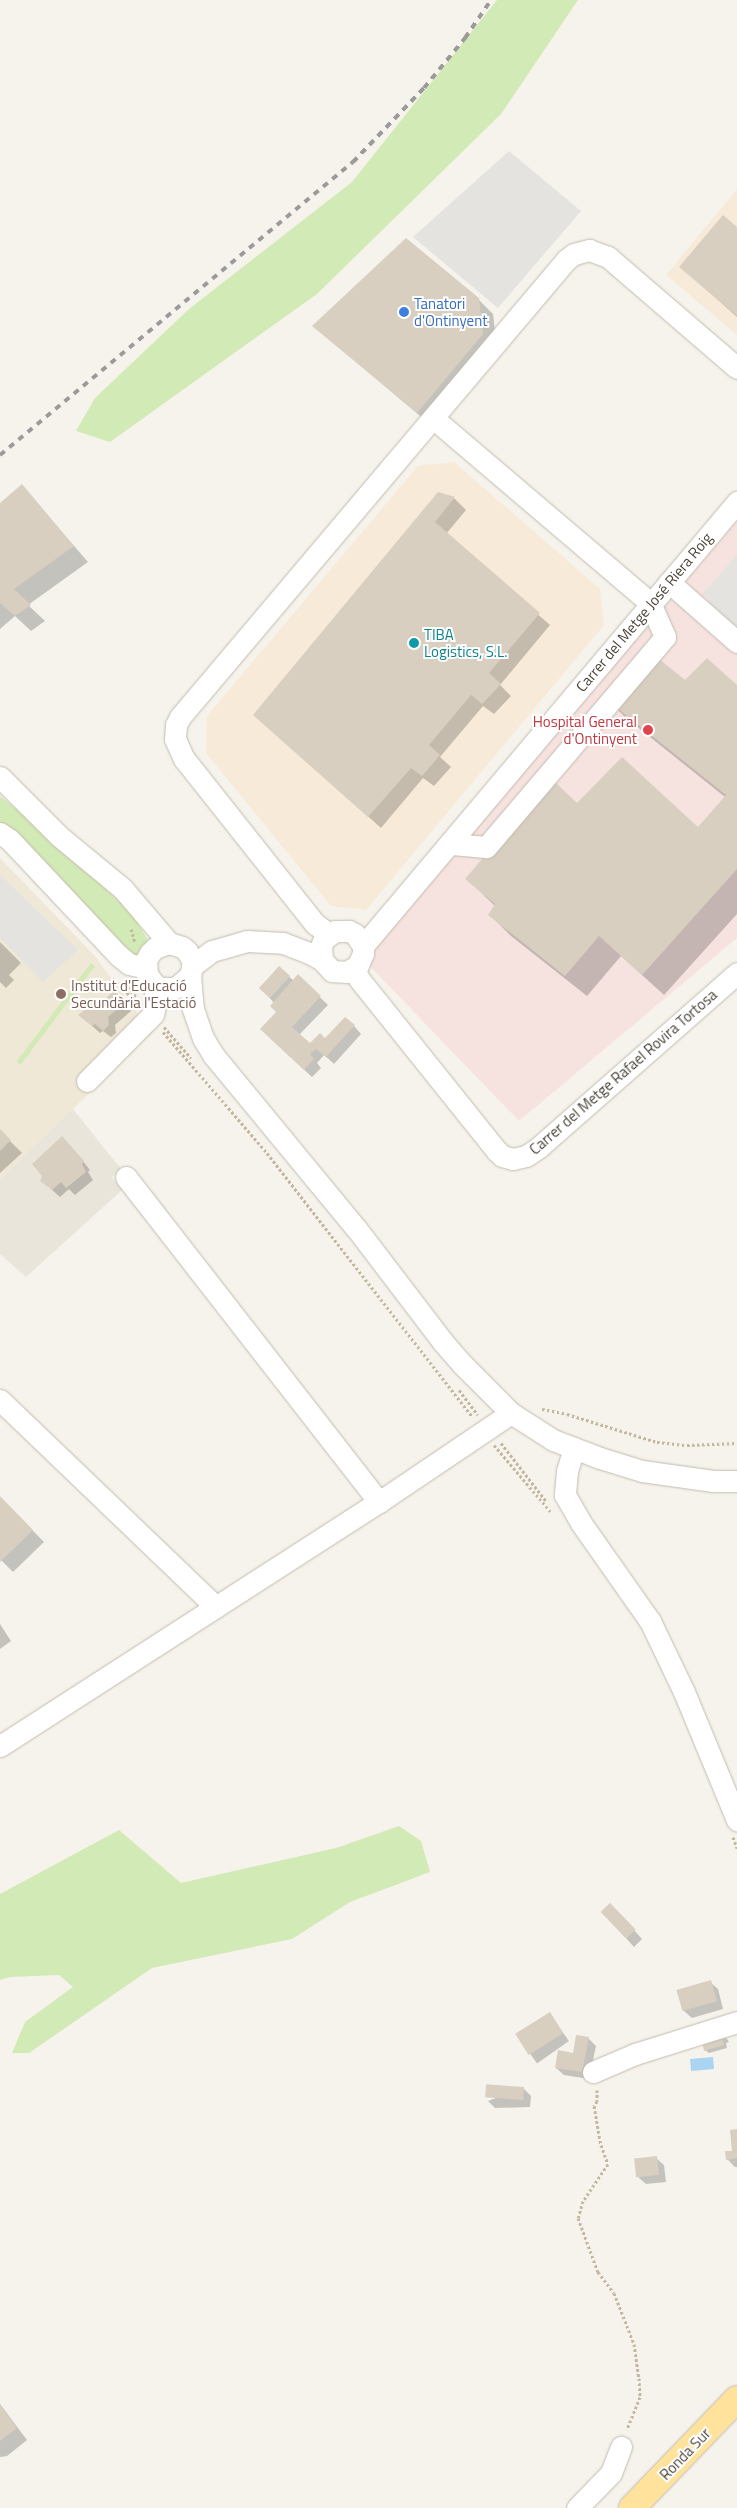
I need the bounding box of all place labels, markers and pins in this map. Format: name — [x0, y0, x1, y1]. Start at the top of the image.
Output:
place label: Tanatori d'Ontinyent — [414, 294, 487, 329]
marker: Tanatori d'Ontinyent — [398, 306, 410, 318]
place label: TIBA Logistics, S.L. — [424, 625, 508, 660]
marker: TIBA Logistics, S.L. — [408, 637, 420, 649]
place label: Hospital General d'Ontinyent — [533, 712, 637, 747]
marker: Hospital General d'Ontinyent — [641, 723, 655, 737]
place label: Institut d'Educació Secundària l'Estació — [71, 976, 196, 1011]
marker: Institut d'Educació Secundària l'Estació — [55, 988, 67, 1000]

